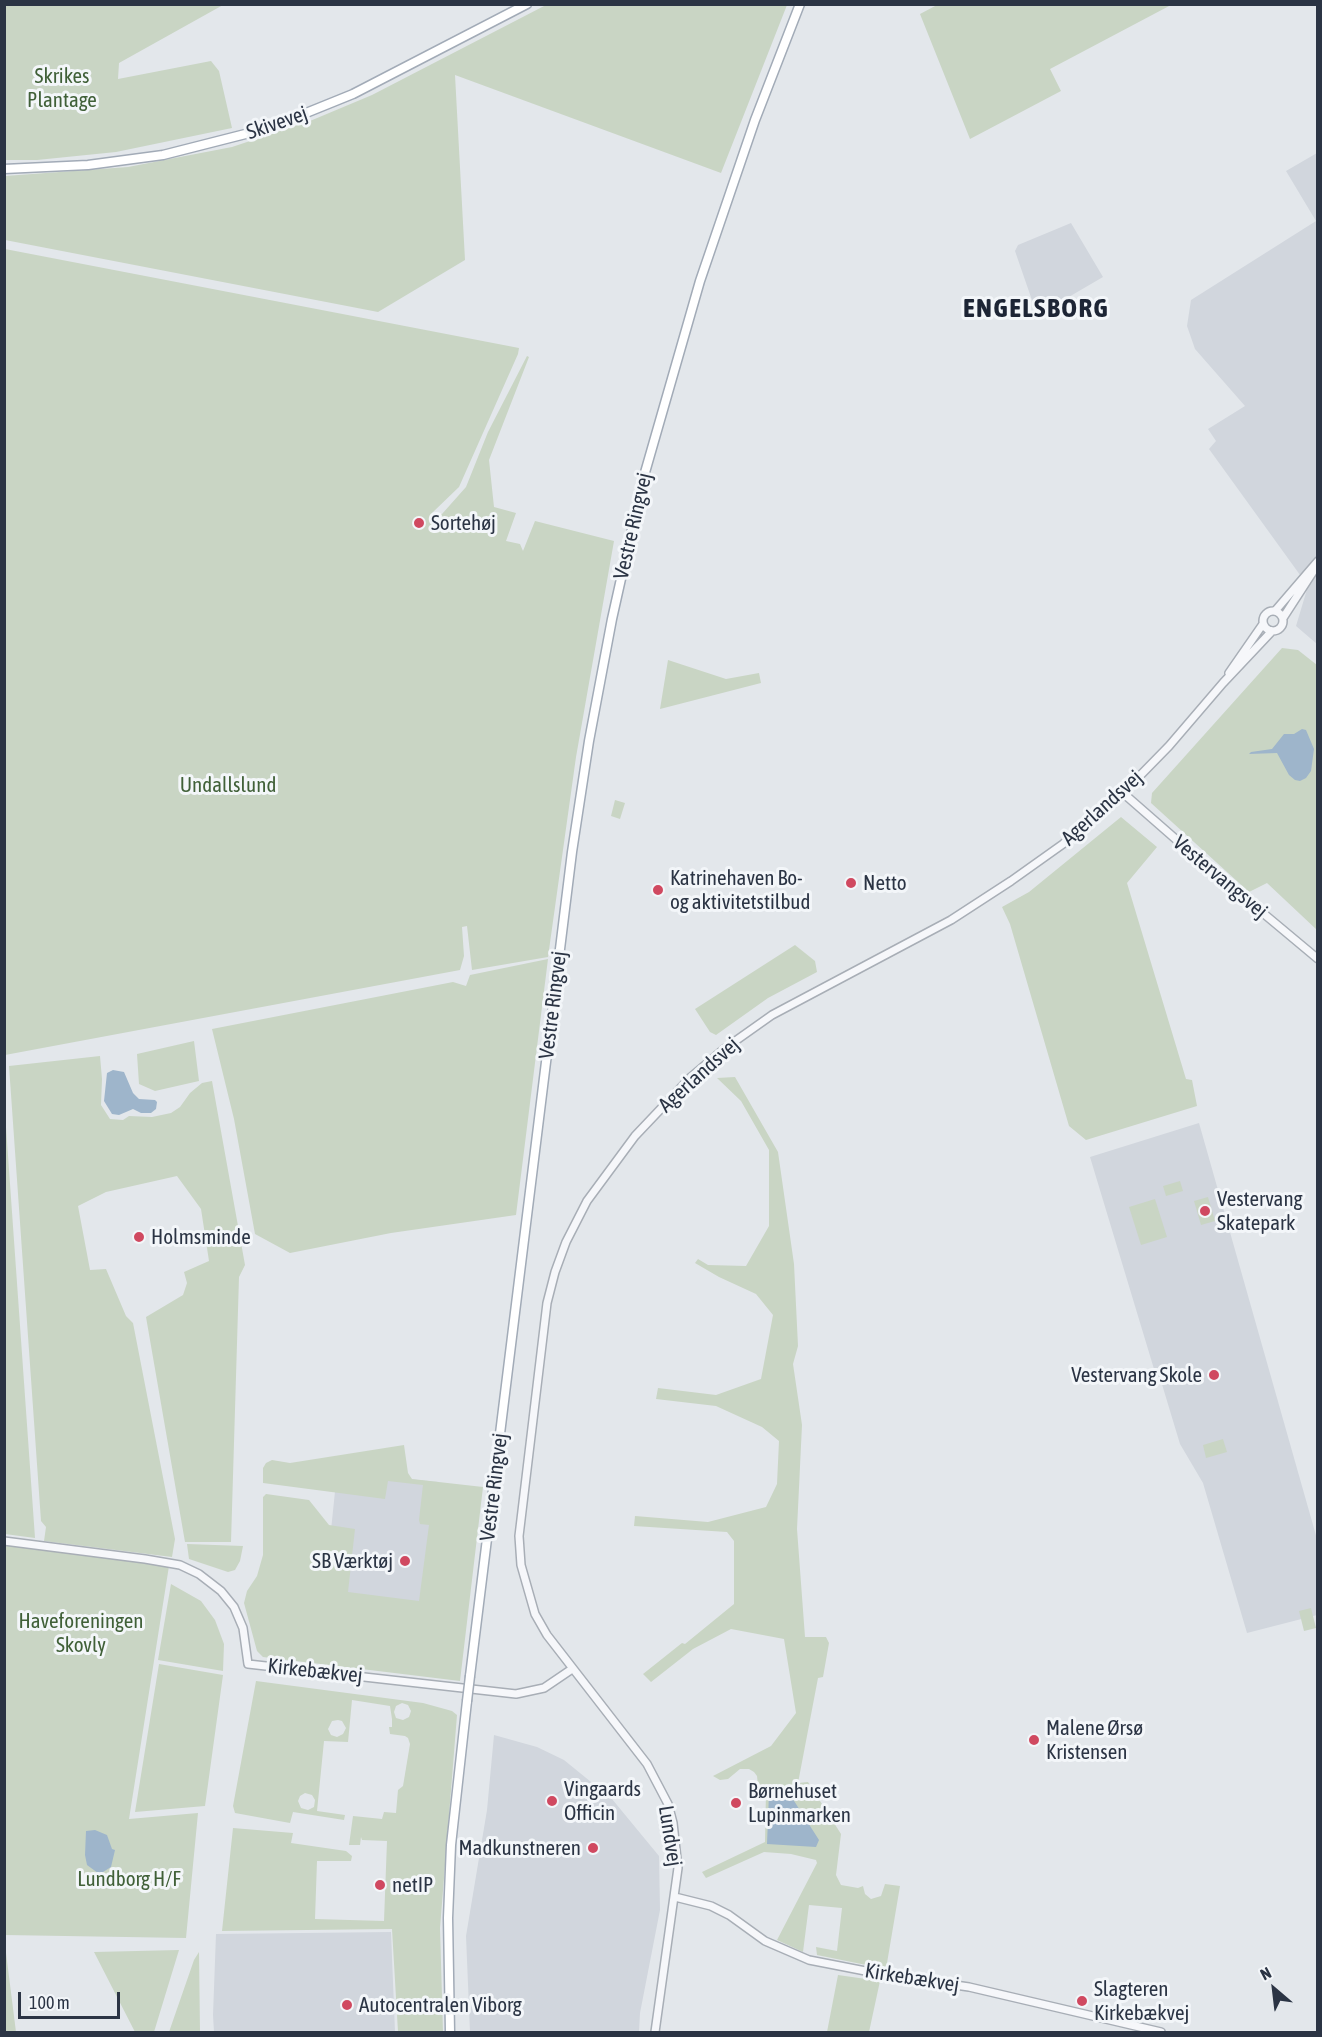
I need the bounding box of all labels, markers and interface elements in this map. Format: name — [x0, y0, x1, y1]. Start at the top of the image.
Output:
park label: Skrikes Plantage — [27, 63, 97, 113]
street label: Skivevej — [243, 101, 311, 145]
district label: ENGELSBORG — [963, 292, 1109, 324]
street label: Vestre Ringvej — [609, 470, 657, 582]
place label: Sortehøj — [431, 510, 496, 536]
marker: Sortehøj — [412, 516, 426, 530]
street label: Agerlandsvej — [1056, 765, 1148, 851]
park label: Undallslund — [180, 772, 276, 798]
street label: Vestervangsvej — [1168, 830, 1272, 924]
place label: Katrinehaven Bo- og aktivitetstilbud — [670, 865, 810, 915]
place label: Netto — [863, 870, 907, 896]
marker: Netto — [844, 876, 858, 890]
marker: Katrinehaven Bo- og aktivitetstilbud — [651, 883, 665, 897]
street label: Vestre Ringvej — [534, 950, 572, 1060]
street label: Agerlandsvej — [653, 1032, 745, 1118]
place label: Vestervang Skatepark — [1217, 1186, 1303, 1236]
marker: Vestervang Skatepark — [1198, 1204, 1212, 1218]
place label: Holmsminde — [151, 1224, 251, 1250]
marker: Holmsminde — [132, 1230, 146, 1244]
place label: Vestervang Skole — [1071, 1362, 1202, 1388]
marker: Vestervang Skole — [1207, 1368, 1221, 1382]
street label: Vestre Ringvej — [475, 1432, 513, 1542]
place label: SB Værktøj — [312, 1548, 393, 1574]
marker: SB Værktøj — [398, 1554, 412, 1568]
park label: Haveforeningen Skovly — [19, 1608, 143, 1658]
street label: Kirkebækvej — [266, 1653, 364, 1689]
place label: Malene Ørsø Kristensen — [1046, 1715, 1143, 1765]
marker: Malene Ørsø Kristensen — [1027, 1733, 1041, 1747]
place label: Vingaards Officin — [564, 1776, 641, 1826]
place label: Børnehuset Lupinmarken — [748, 1778, 851, 1828]
marker: Vingaards Officin — [545, 1794, 559, 1808]
marker: Børnehuset Lupinmarken — [729, 1796, 743, 1810]
street label: Lundvej — [653, 1804, 687, 1868]
place label: Madkunstneren — [459, 1835, 581, 1861]
marker: Madkunstneren — [586, 1841, 600, 1855]
park label: Lundborg H/F — [77, 1866, 181, 1892]
place label: netIP — [392, 1872, 433, 1898]
marker: netIP — [373, 1878, 387, 1892]
street label: Kirkebækvej — [863, 1958, 961, 1998]
north arrow — [1244, 1959, 1304, 2019]
text: N — [1257, 1963, 1274, 1983]
place label: Slagteren Kirkebækvej — [1094, 1976, 1189, 2026]
scale bar — [21, 1980, 123, 2018]
text: 100 m — [29, 1992, 70, 2013]
place label: Autocentralen Viborg — [359, 1992, 522, 2018]
marker: Slagteren Kirkebækvej — [1075, 1994, 1089, 2008]
marker: Autocentralen Viborg — [340, 1998, 354, 2012]

